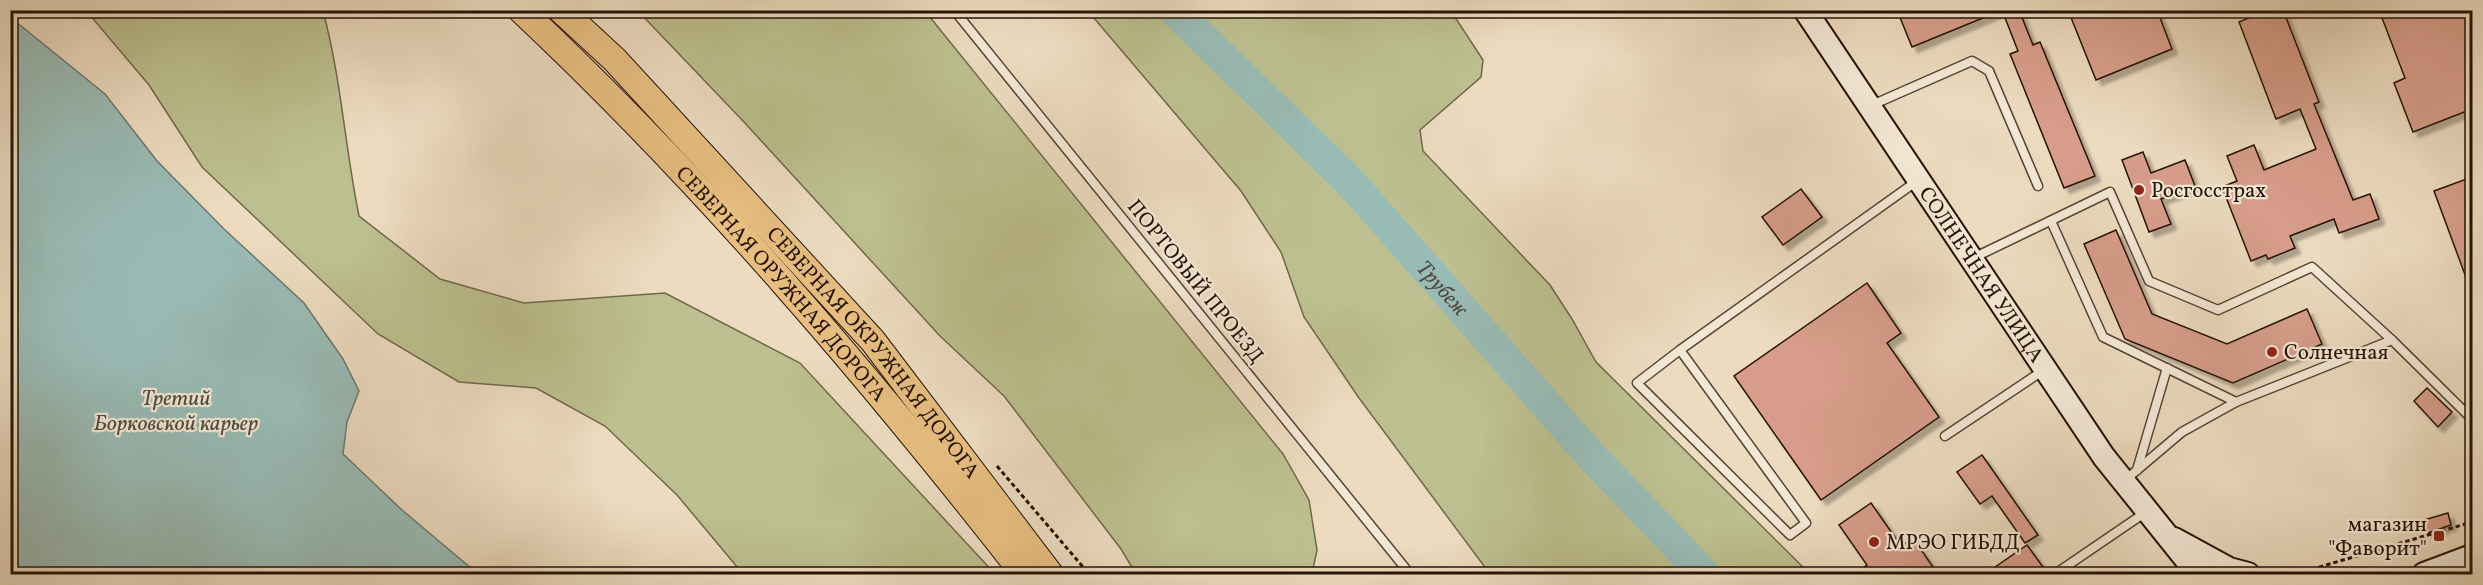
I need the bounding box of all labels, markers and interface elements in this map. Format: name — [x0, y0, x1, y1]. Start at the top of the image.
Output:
street label: СЕВЕРНАЯ ОРУЖНАЯ ДОРОГА — [668, 160, 893, 409]
place label: Росгосстрах — [2151, 177, 2266, 206]
street label: СОЛНЕЧНАЯ УЛИЦА — [1911, 181, 2050, 369]
marker: Росгосстрах — [2132, 183, 2146, 197]
street label: ПОРТОВЫЙ ПРОЕЗД — [1119, 194, 1270, 370]
street label: СЕВЕРНАЯ ОКРУЖНАЯ ДОРОГА — [759, 221, 986, 485]
water label: Трубеж — [1408, 255, 1475, 324]
place label: Солнечная — [2284, 339, 2389, 368]
marker: Солнечная — [2265, 345, 2279, 359]
water label: Третий Борковской карьер — [94, 384, 258, 440]
place label: магазин "Фаворит" — [2328, 511, 2427, 564]
place label: МРЭО ГИБДД — [1886, 529, 2020, 558]
marker: магазин "Фаворит" — [2432, 529, 2446, 543]
marker: МРЭО ГИБДД — [1867, 535, 1881, 549]

